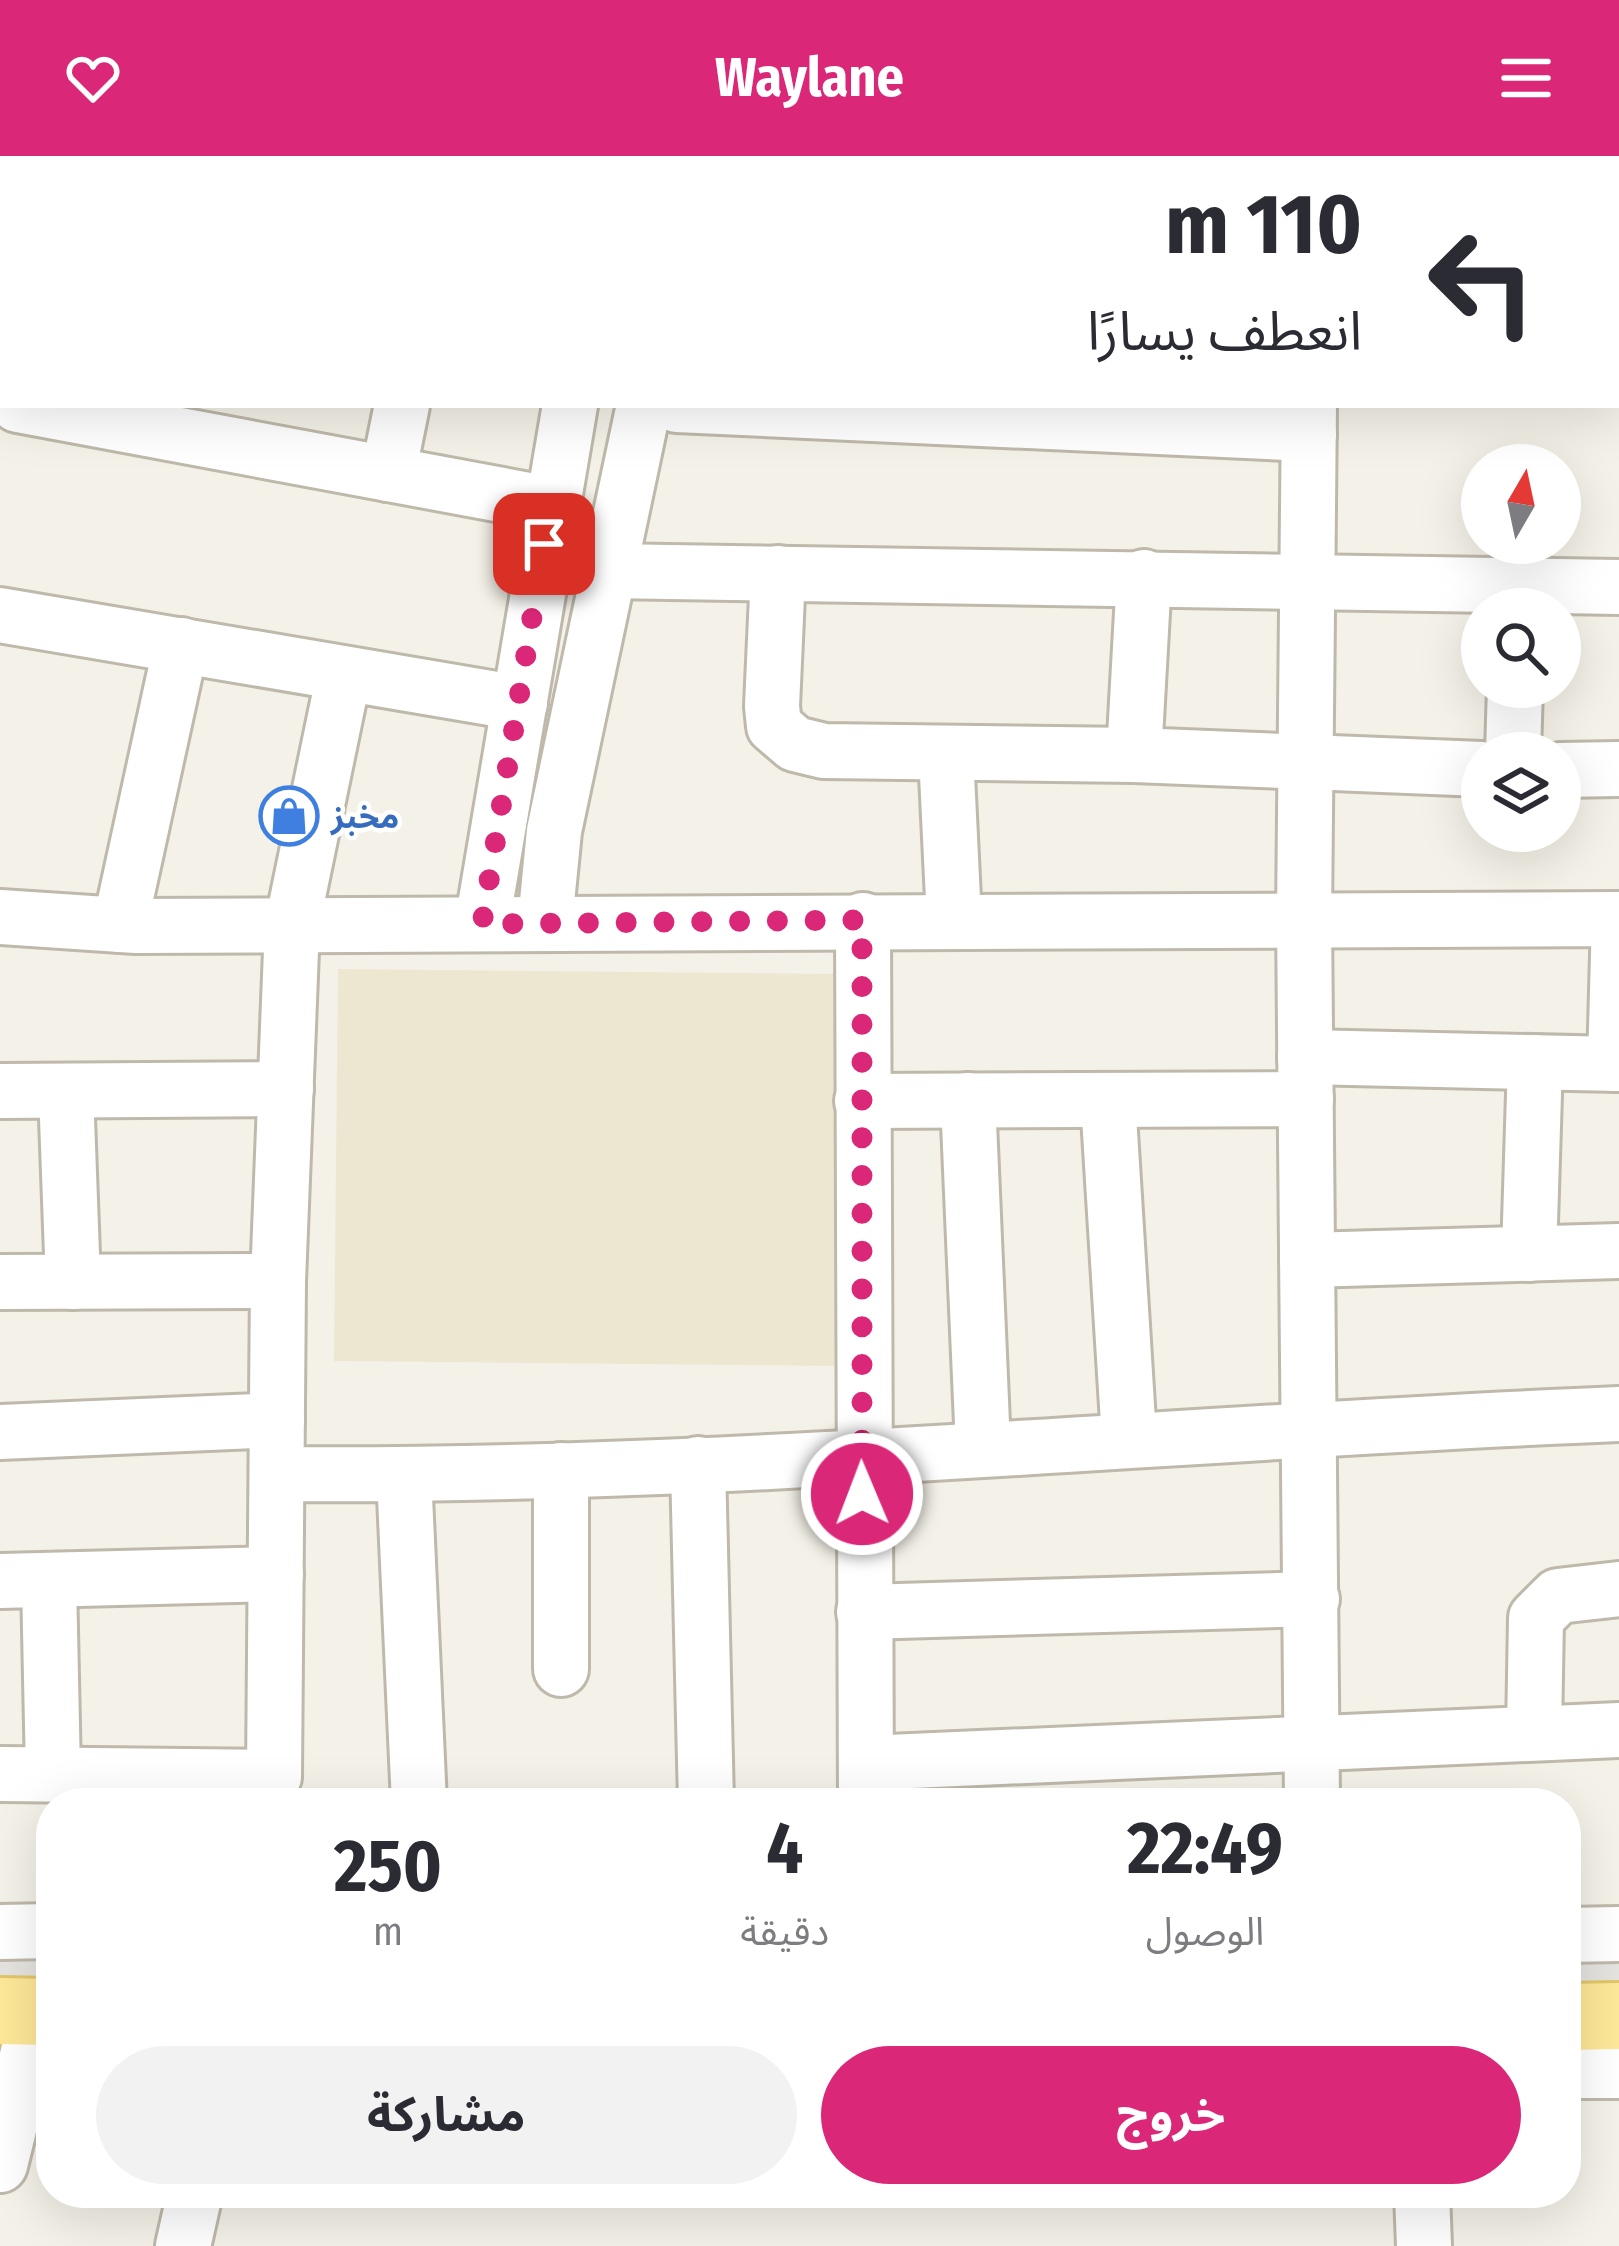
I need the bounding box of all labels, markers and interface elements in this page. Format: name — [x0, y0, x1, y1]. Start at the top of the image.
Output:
icon: heart — [60, 45, 126, 111]
icon: menu — [1493, 45, 1559, 111]
text: Waylane — [715, 46, 904, 110]
text: 110 m — [1165, 174, 1362, 275]
icon: left — [1404, 204, 1560, 360]
text: انعطف يسارًا — [1087, 300, 1362, 364]
north arrow — [1461, 444, 1581, 564]
map controls — [1461, 444, 1581, 852]
pin — [493, 493, 595, 595]
icon: arrive — [511, 511, 577, 577]
button: search — [1461, 588, 1581, 708]
button: layers — [1461, 732, 1581, 852]
shop icon: مخبز — [258, 785, 320, 847]
place label: مخبز — [329, 797, 399, 837]
position arrow — [799, 1431, 925, 1557]
text: 4 — [766, 1806, 803, 1892]
text: 22:49 — [1127, 1806, 1283, 1892]
text: 250 — [334, 1824, 442, 1910]
text: m — [373, 1909, 403, 1955]
text: دقيقة — [740, 1909, 829, 1955]
text: الوصول — [1146, 1909, 1264, 1955]
button: مشاركة — [96, 2046, 797, 2184]
button: خروج — [821, 2046, 1521, 2184]

